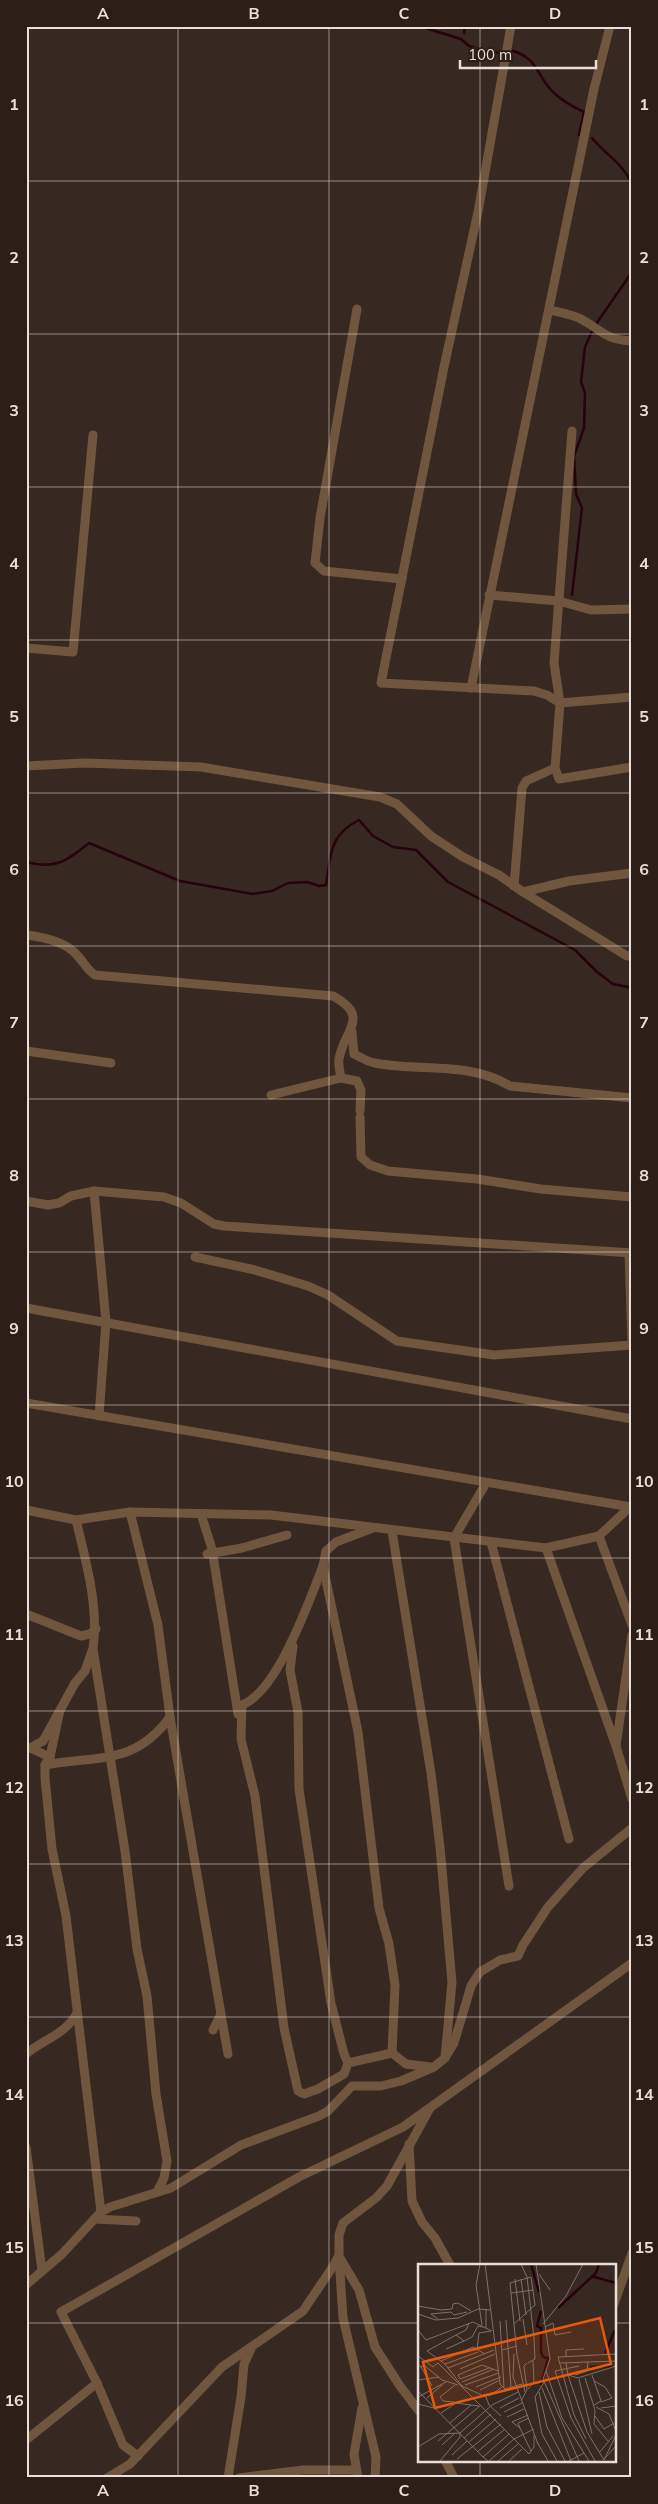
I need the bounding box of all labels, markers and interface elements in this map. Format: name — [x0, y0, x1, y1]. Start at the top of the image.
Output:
text: A — [97, 3, 109, 23]
text: B — [248, 3, 260, 23]
text: C — [399, 3, 410, 23]
text: D — [549, 3, 561, 23]
scale bar — [460, 38, 597, 70]
text: 100 m — [468, 45, 512, 64]
text: 1 — [9, 94, 19, 114]
text: 1 — [639, 94, 649, 114]
text: 2 — [9, 247, 19, 267]
text: 2 — [639, 247, 649, 267]
text: 3 — [9, 400, 19, 420]
text: 3 — [639, 400, 649, 420]
text: 4 — [9, 553, 19, 573]
text: 4 — [639, 553, 649, 573]
text: 5 — [9, 706, 19, 726]
text: 5 — [639, 706, 649, 726]
text: 6 — [9, 859, 19, 879]
text: 6 — [639, 859, 649, 879]
text: 7 — [9, 1012, 19, 1032]
text: 7 — [639, 1012, 649, 1032]
text: 8 — [9, 1165, 19, 1185]
text: 8 — [639, 1165, 649, 1185]
text: 9 — [9, 1318, 19, 1338]
text: 9 — [639, 1318, 649, 1338]
text: 10 — [4, 1471, 24, 1491]
text: 10 — [634, 1471, 654, 1491]
text: 11 — [4, 1624, 24, 1644]
text: 11 — [634, 1624, 654, 1644]
text: 12 — [4, 1777, 24, 1797]
text: 12 — [634, 1777, 654, 1797]
text: 13 — [4, 1930, 24, 1950]
text: 13 — [634, 1930, 654, 1950]
text: 14 — [4, 2084, 24, 2104]
text: 14 — [634, 2084, 654, 2104]
text: 15 — [4, 2237, 24, 2257]
text: 15 — [634, 2237, 654, 2257]
inset map — [418, 2264, 616, 2462]
text: 16 — [4, 2390, 24, 2410]
text: 16 — [634, 2390, 654, 2410]
text: A — [97, 2480, 109, 2500]
text: B — [248, 2480, 260, 2500]
text: C — [399, 2480, 410, 2500]
text: D — [549, 2480, 561, 2500]

